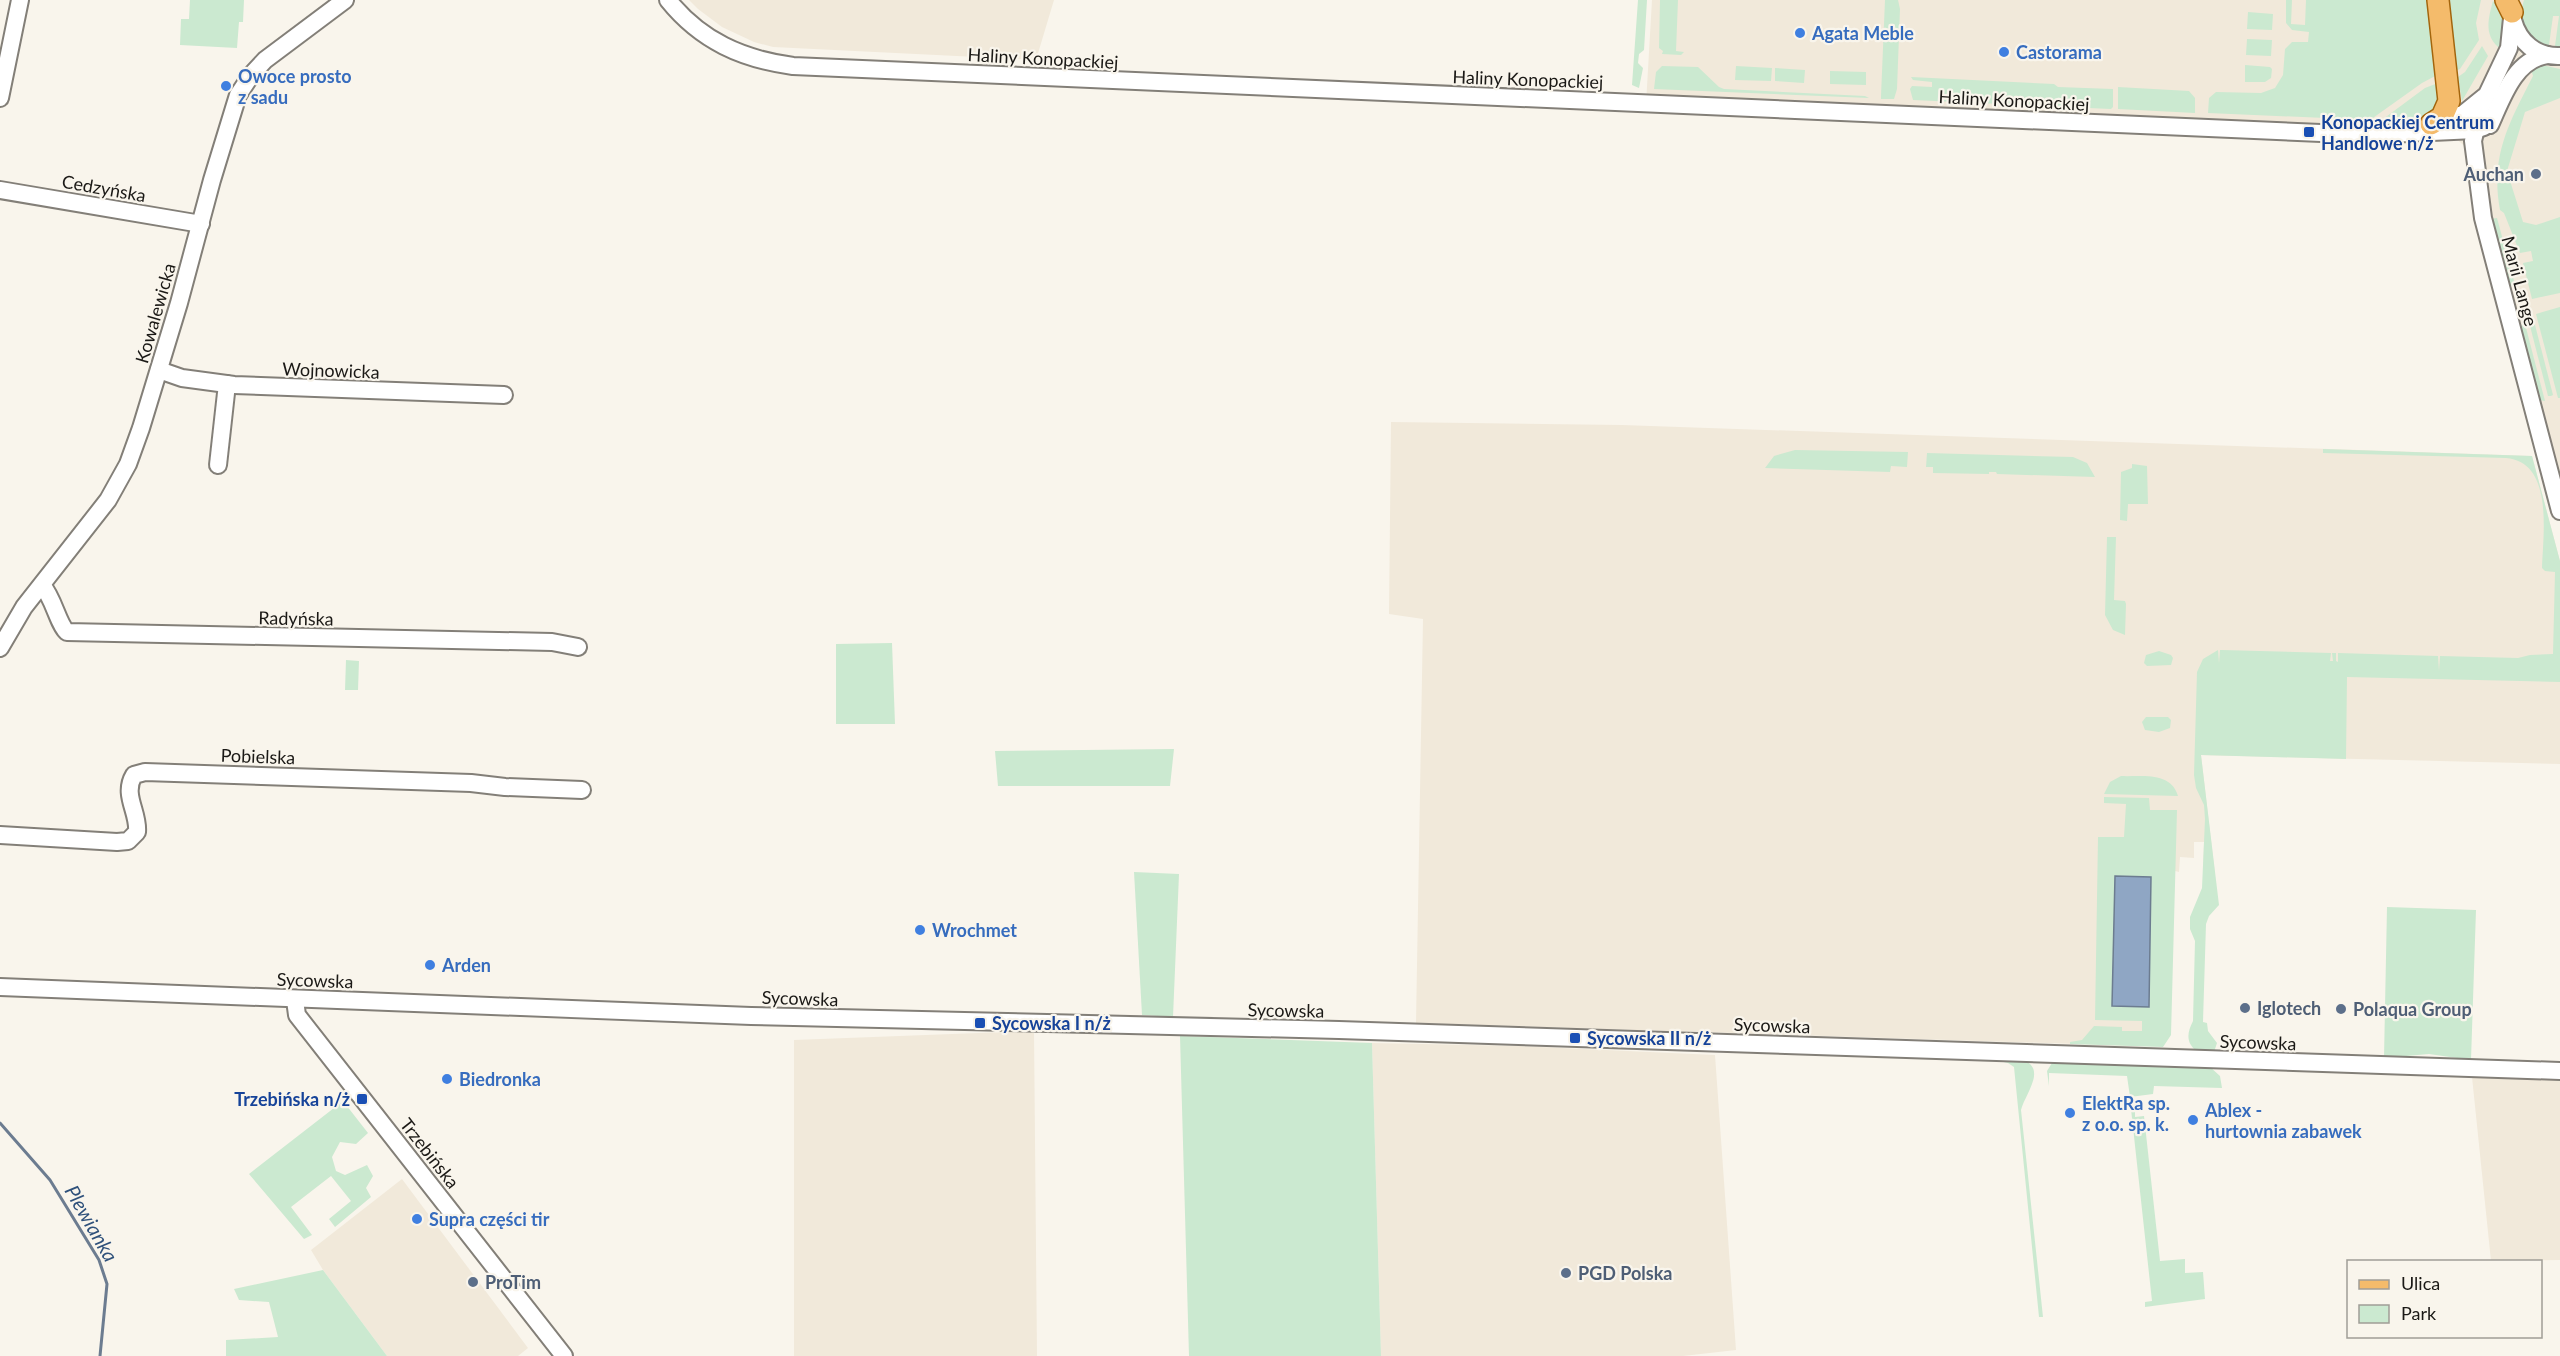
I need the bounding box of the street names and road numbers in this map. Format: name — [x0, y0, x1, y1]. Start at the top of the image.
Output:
street label: Haliny Konopackiej — [967, 43, 1119, 73]
street label: Haliny Konopackiej — [1452, 65, 1604, 93]
street label: Haliny Konopackiej — [1938, 85, 2090, 115]
street label: Cedzyńska — [60, 170, 148, 206]
street label: Marii Lange — [2497, 234, 2543, 328]
street label: Kowalewicka — [130, 260, 180, 366]
street label: Wojnowicka — [282, 357, 380, 383]
street label: Radyńska — [258, 606, 334, 630]
street label: Pobielska — [220, 744, 296, 768]
street label: Sycowska — [276, 968, 354, 992]
street label: Sycowska — [761, 986, 839, 1010]
street label: Sycowska — [1247, 998, 1325, 1022]
street label: Sycowska — [1733, 1013, 1811, 1037]
street label: Sycowska — [2219, 1030, 2297, 1054]
street label: Trzebińska — [396, 1114, 464, 1192]

